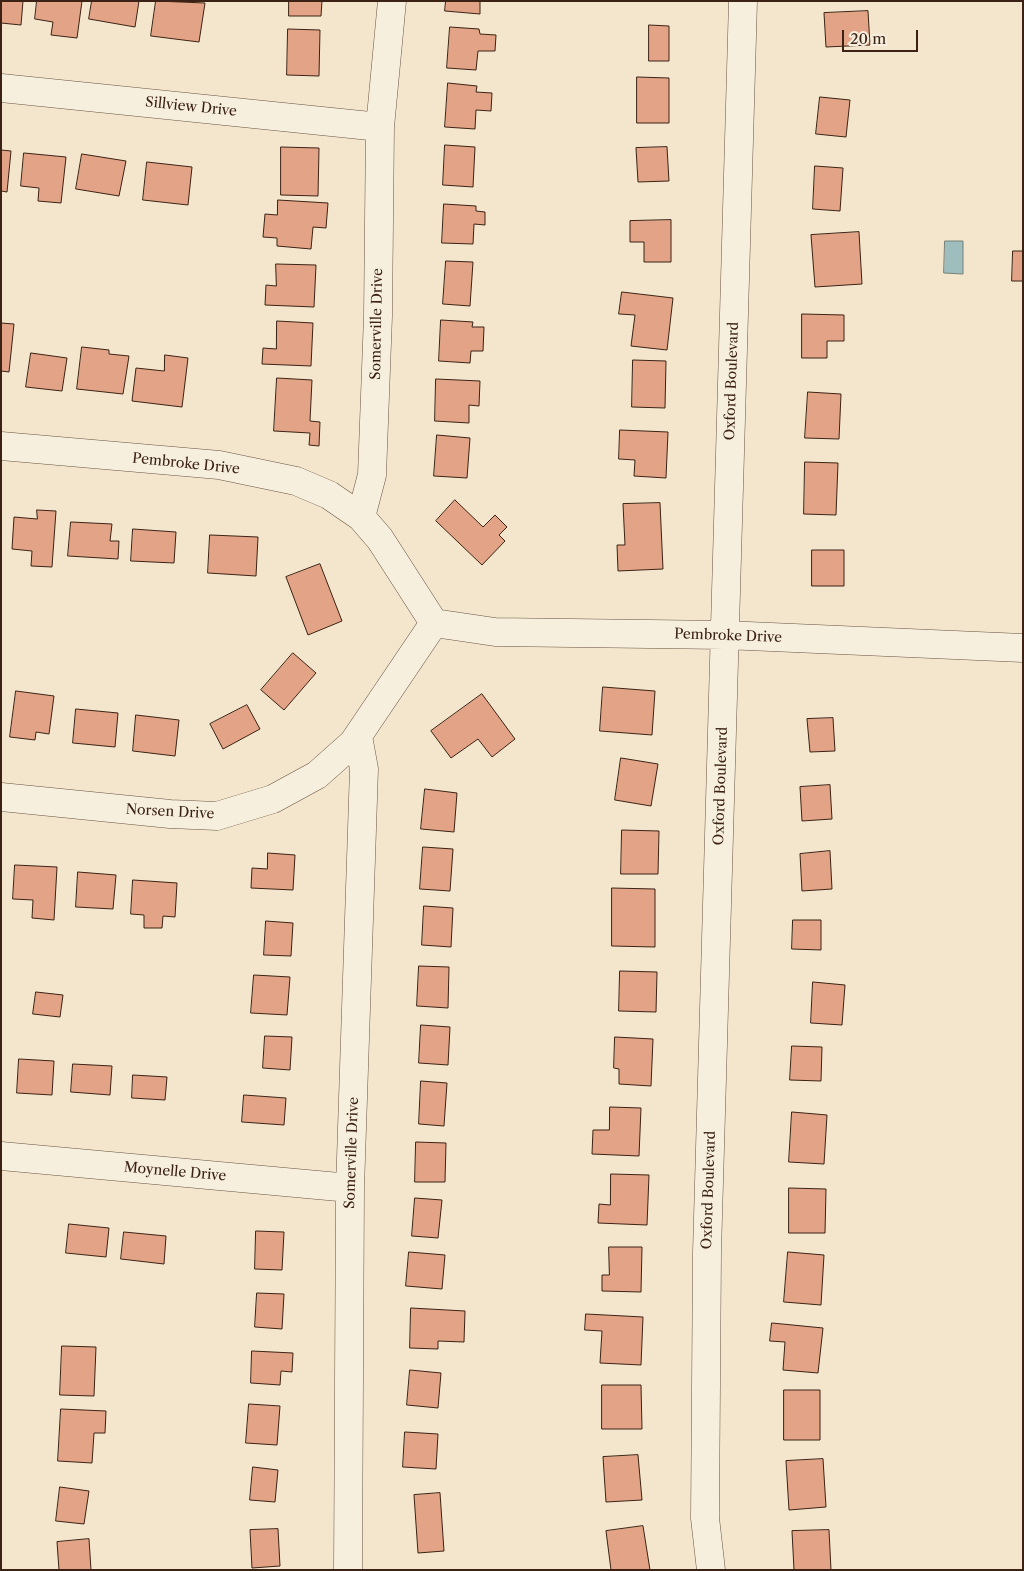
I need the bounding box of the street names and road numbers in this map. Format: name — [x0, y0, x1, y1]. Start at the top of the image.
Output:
street label: Sillview Drive — [144, 94, 238, 120]
street label: Somerville Drive — [368, 268, 386, 380]
street label: Oxford Boulevard — [722, 321, 742, 441]
street label: Pembroke Drive — [131, 450, 241, 478]
street label: Pembroke Drive — [674, 626, 782, 646]
street label: Oxford Boulevard — [711, 726, 731, 846]
street label: Norsen Drive — [125, 801, 215, 823]
street label: Somerville Drive — [342, 1097, 362, 1209]
street label: Oxford Boulevard — [699, 1130, 719, 1250]
street label: Moynelle Drive — [123, 1159, 227, 1185]

